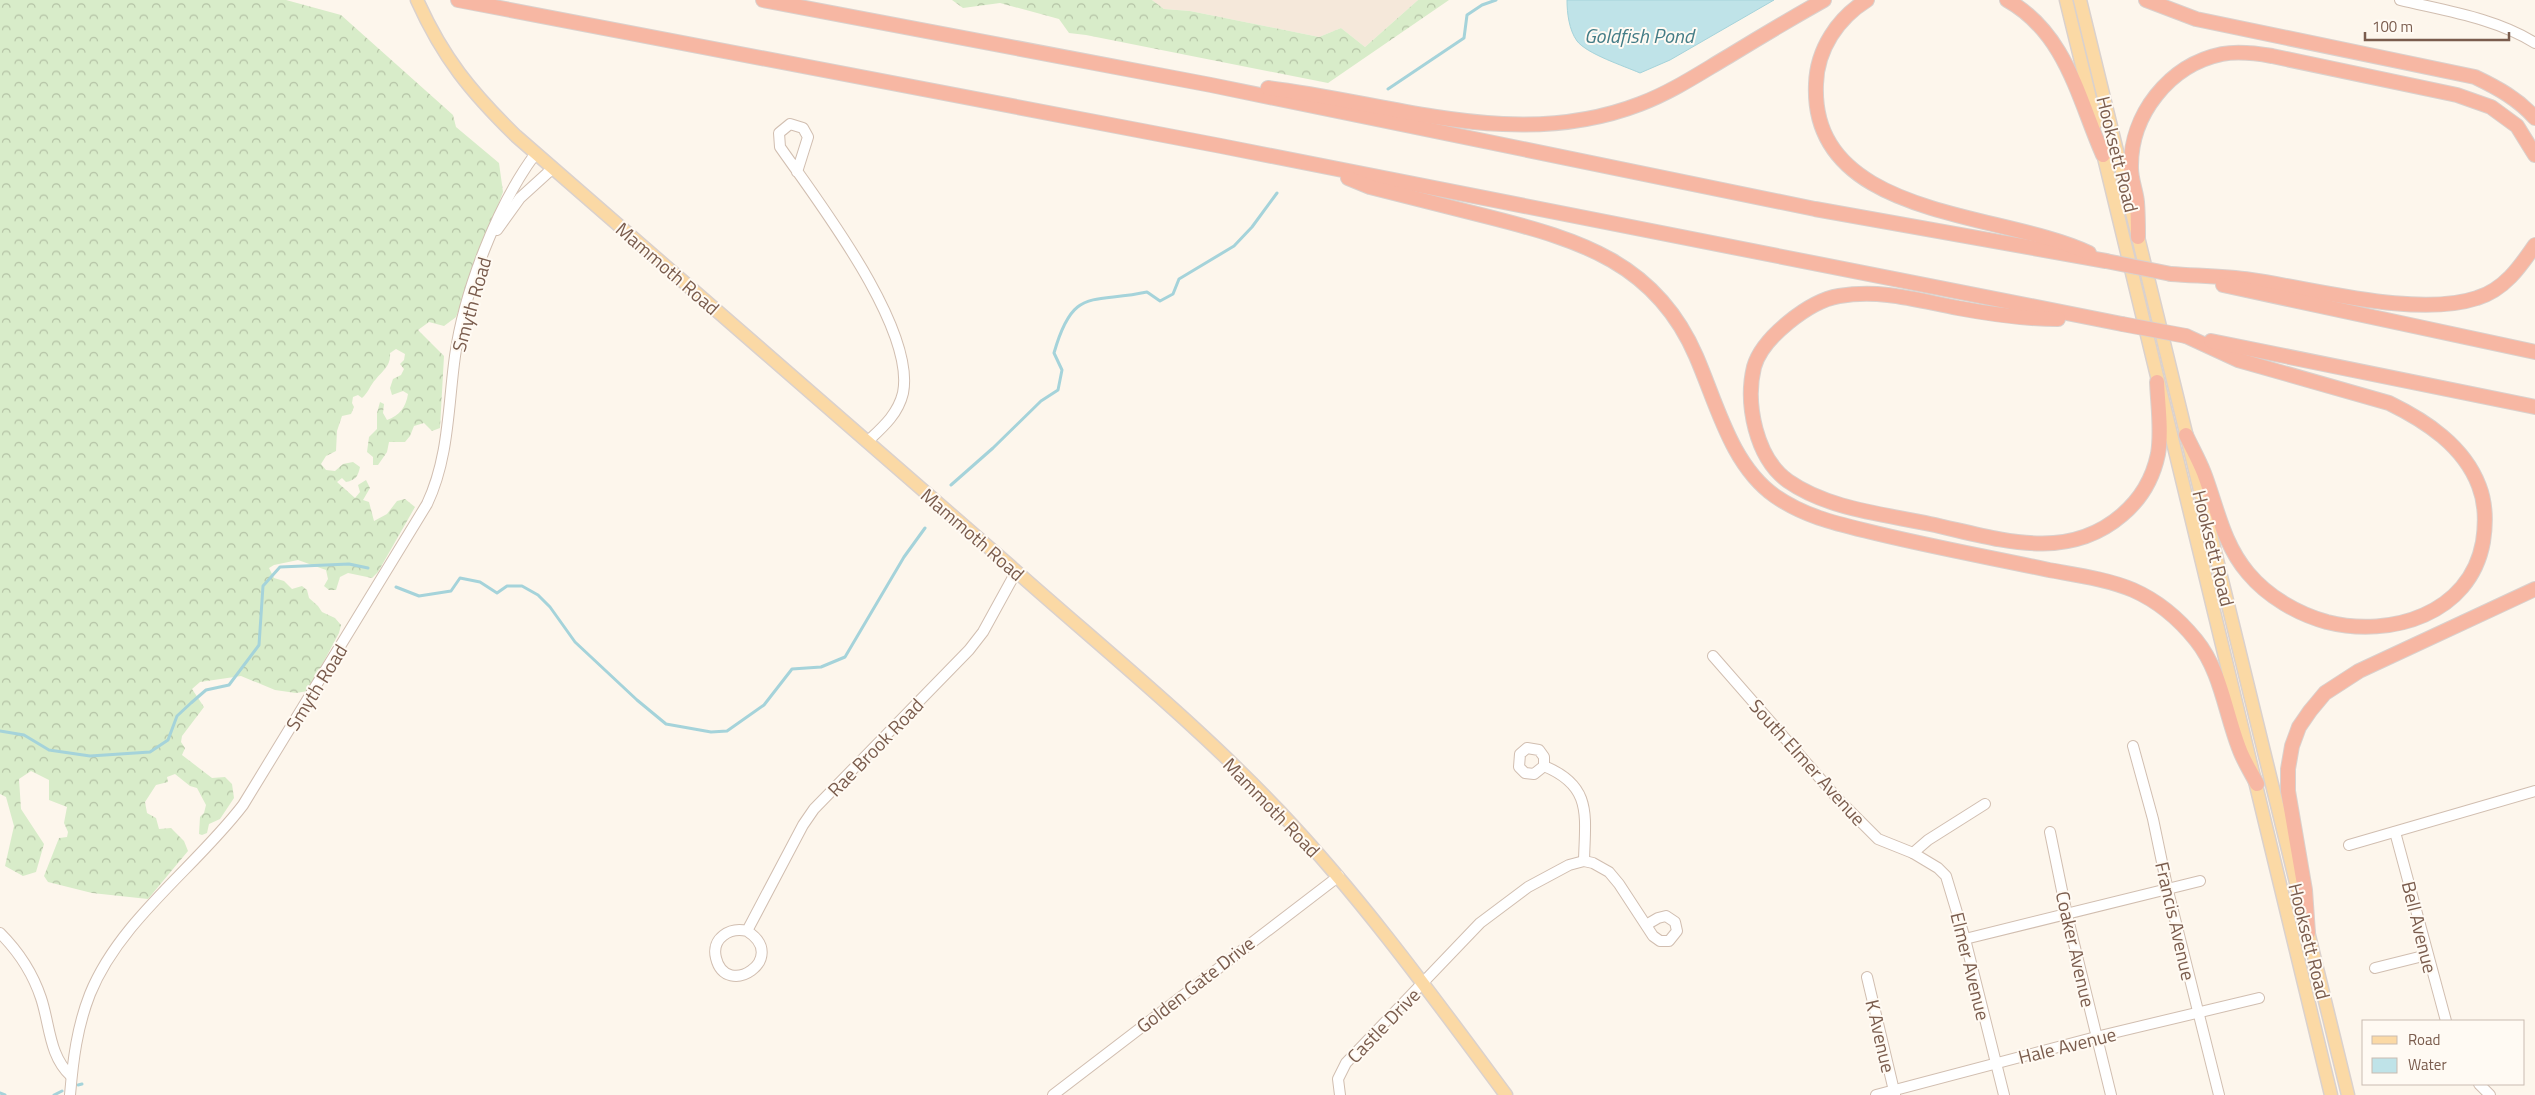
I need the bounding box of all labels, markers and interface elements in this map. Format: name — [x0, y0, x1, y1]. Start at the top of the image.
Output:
scale bar — [2365, 10, 2509, 42]
text: 100 m — [2372, 15, 2413, 38]
water label: Goldfish Pond — [1584, 20, 1696, 51]
street label: Hooksett Road — [2090, 93, 2146, 215]
street label: Mammoth Road — [610, 215, 726, 321]
street label: Smyth Road — [444, 253, 498, 355]
street label: Mammoth Road — [915, 481, 1031, 587]
street label: Hooksett Road — [2186, 487, 2242, 609]
street label: Smyth Road — [278, 638, 354, 736]
street label: Rae Brook Road — [820, 691, 930, 803]
street label: South Elmer Avenue — [1743, 692, 1873, 832]
street label: Mammoth Road — [1217, 750, 1327, 864]
street label: Francis Avenue — [2148, 859, 2204, 983]
street label: Bell Avenue — [2395, 878, 2445, 976]
street label: Hooksett Road — [2282, 880, 2338, 1002]
street label: Coaker Avenue — [2049, 888, 2103, 1010]
street label: Elmer Avenue — [1944, 909, 1998, 1023]
street label: Golden Gate Drive — [1130, 928, 1260, 1040]
street label: Castle Drive — [1340, 981, 1426, 1069]
street label: K Avenue — [1858, 996, 1904, 1076]
street label: Hale Avenue — [2015, 1019, 2119, 1071]
legend — [2362, 1020, 2525, 1085]
text: Road — [2408, 1028, 2440, 1051]
text: Water — [2408, 1053, 2447, 1076]

